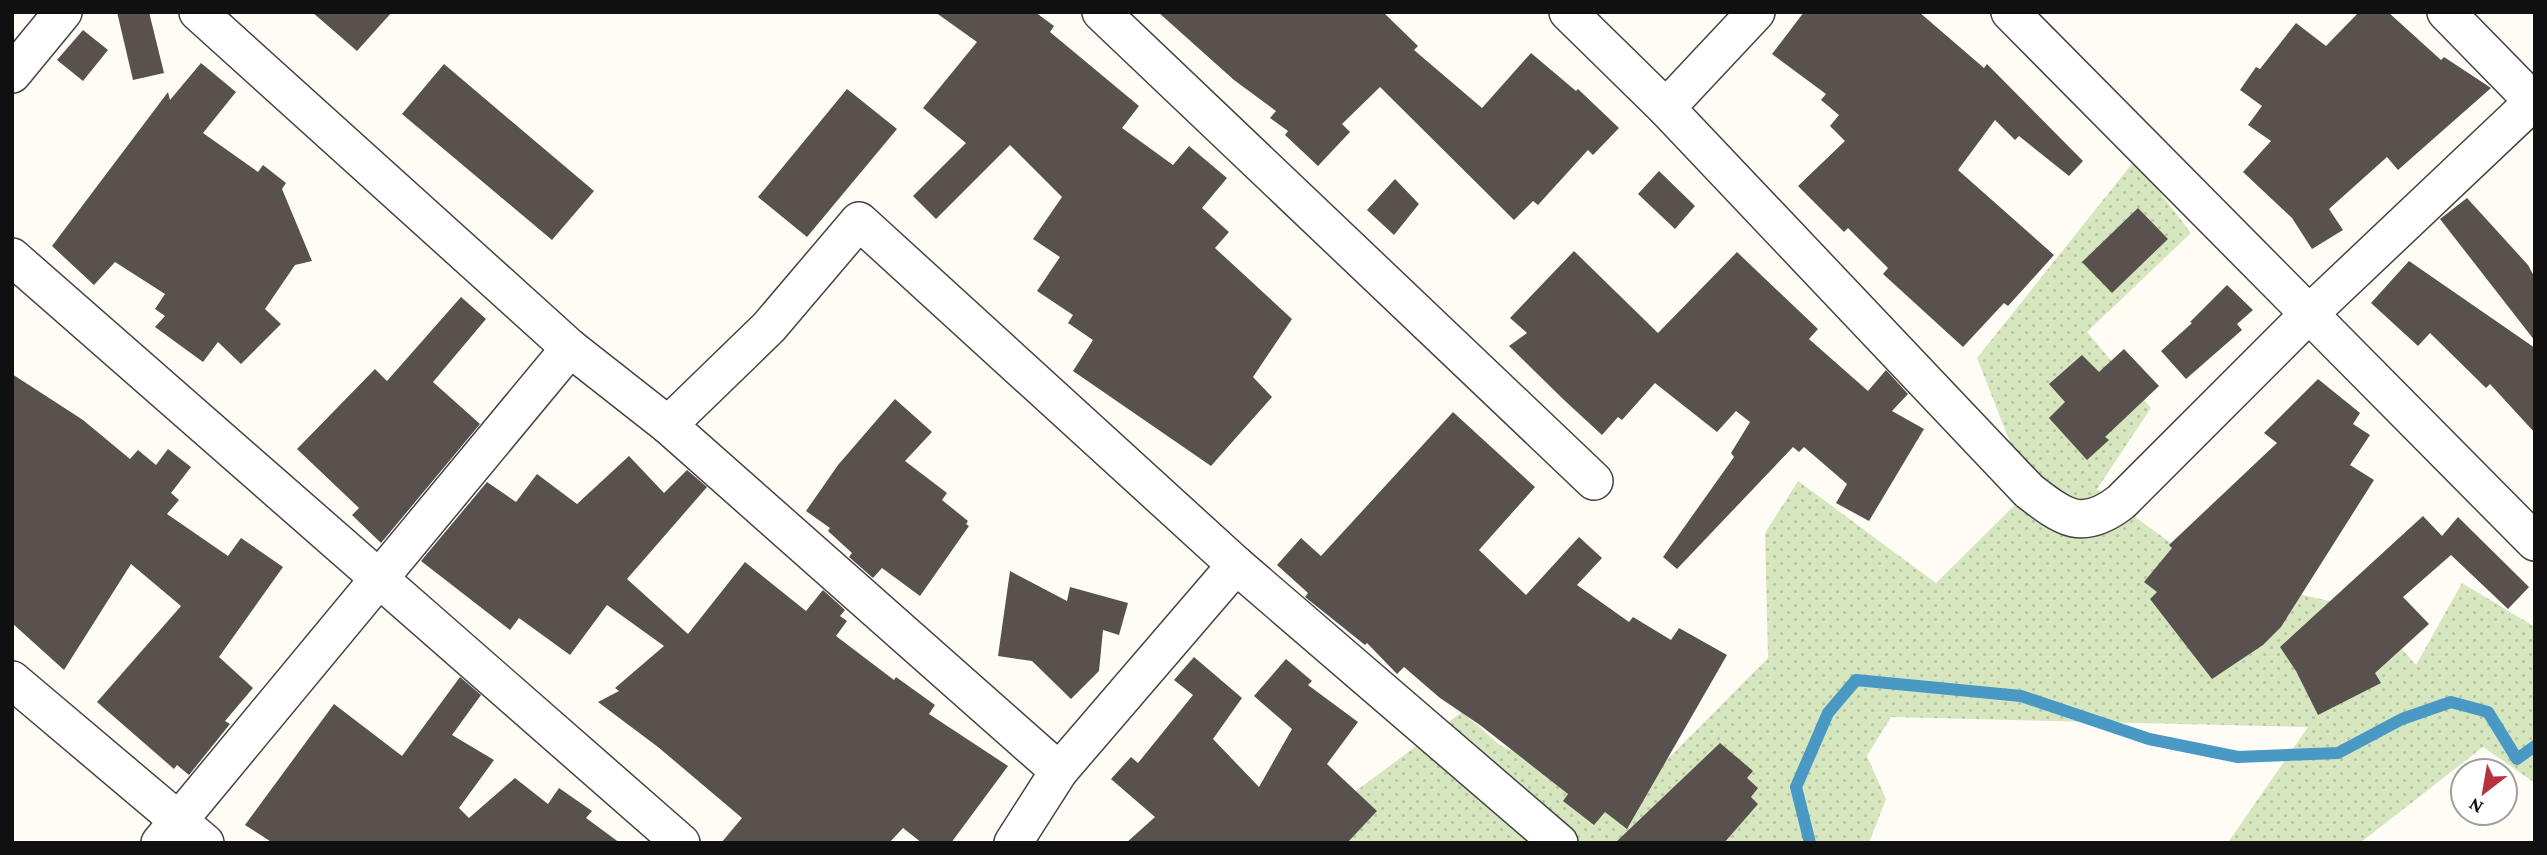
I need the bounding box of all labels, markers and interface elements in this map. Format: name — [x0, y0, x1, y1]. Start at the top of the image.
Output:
north arrow — [2449, 757, 2519, 827]
text: N — [2465, 794, 2486, 818]

